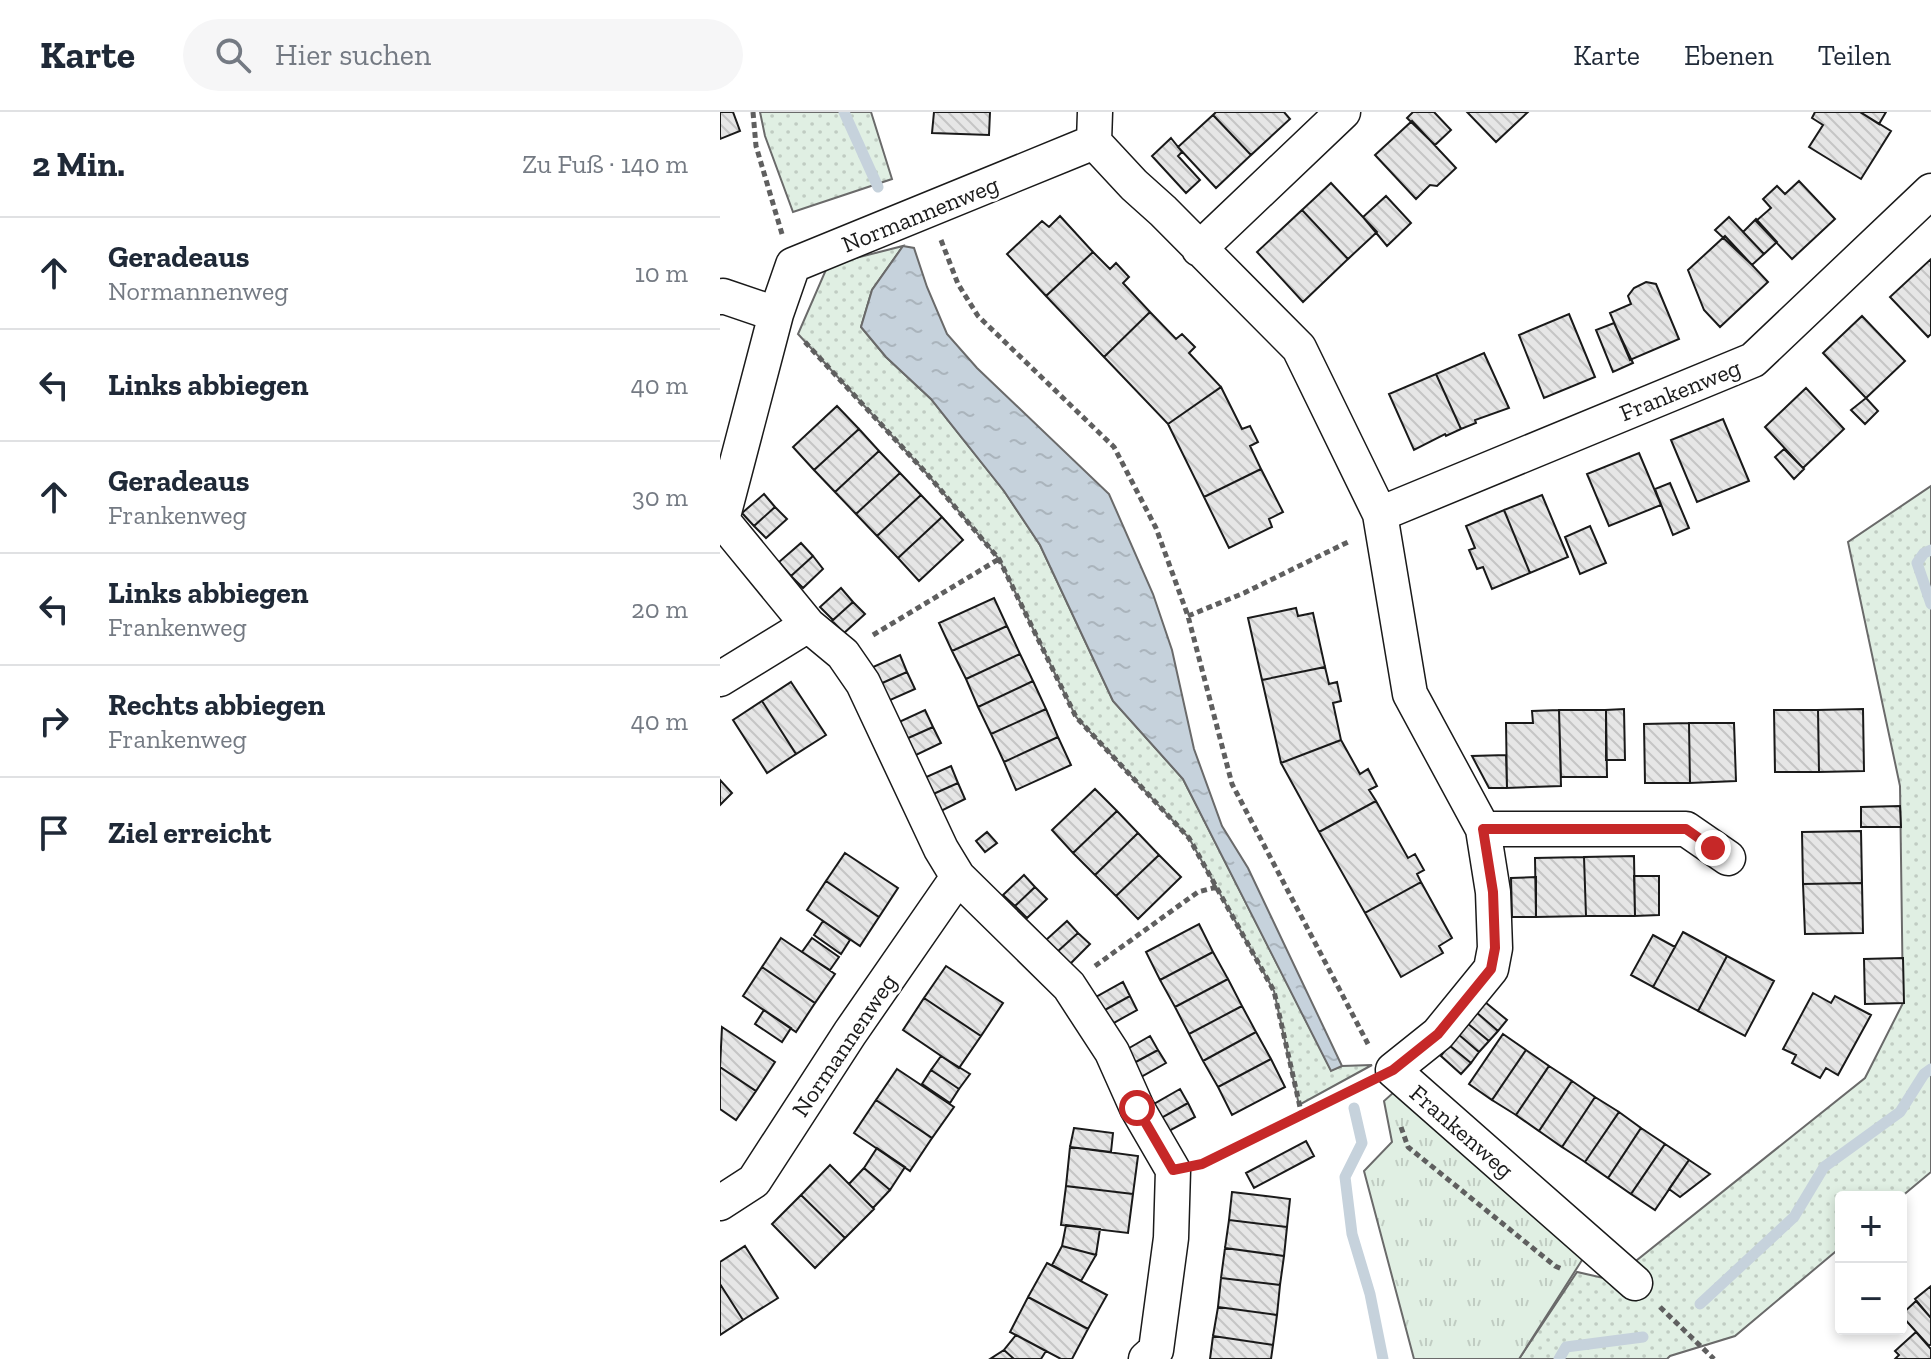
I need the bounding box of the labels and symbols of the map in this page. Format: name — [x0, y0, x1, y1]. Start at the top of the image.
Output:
street label: Normannenweg — [837, 169, 1003, 259]
street label: Frankenweg — [1615, 353, 1745, 427]
route end — [1695, 830, 1731, 866]
street label: Normannenweg — [785, 968, 903, 1122]
street label: Frankenweg — [1404, 1078, 1520, 1184]
route start — [1119, 1090, 1155, 1126]

